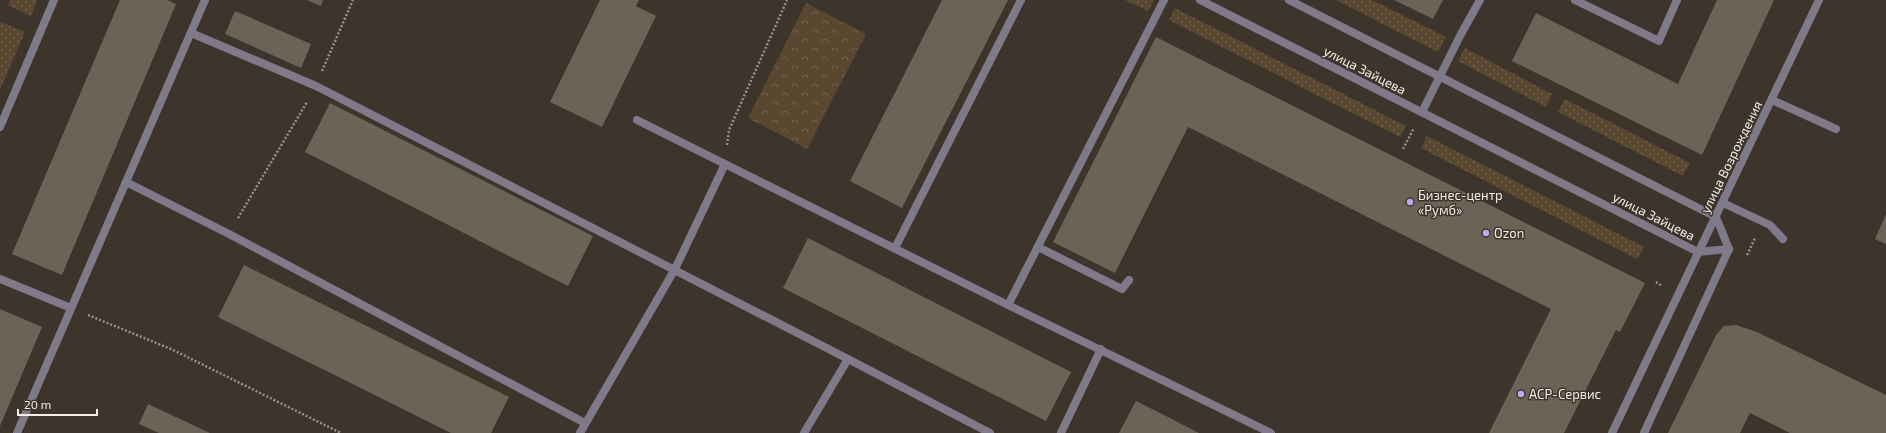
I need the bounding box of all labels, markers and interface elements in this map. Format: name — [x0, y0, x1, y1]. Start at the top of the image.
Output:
street label: улица Зайцева — [1321, 42, 1409, 98]
street label: улица Возрождения — [1697, 98, 1765, 216]
place label: Бизнес-центр «Румб» — [1418, 187, 1503, 218]
street label: улица Зайцева — [1610, 188, 1698, 244]
marker: Бизнес-центр «Румб» — [1405, 197, 1415, 207]
place label: Ozon — [1494, 225, 1524, 241]
marker: Ozon — [1481, 228, 1491, 238]
place label: АСР-Сервис — [1529, 386, 1601, 402]
marker: АСР-Сервис — [1516, 389, 1526, 399]
scale bar — [18, 391, 97, 417]
text: 20 m — [24, 397, 51, 411]

